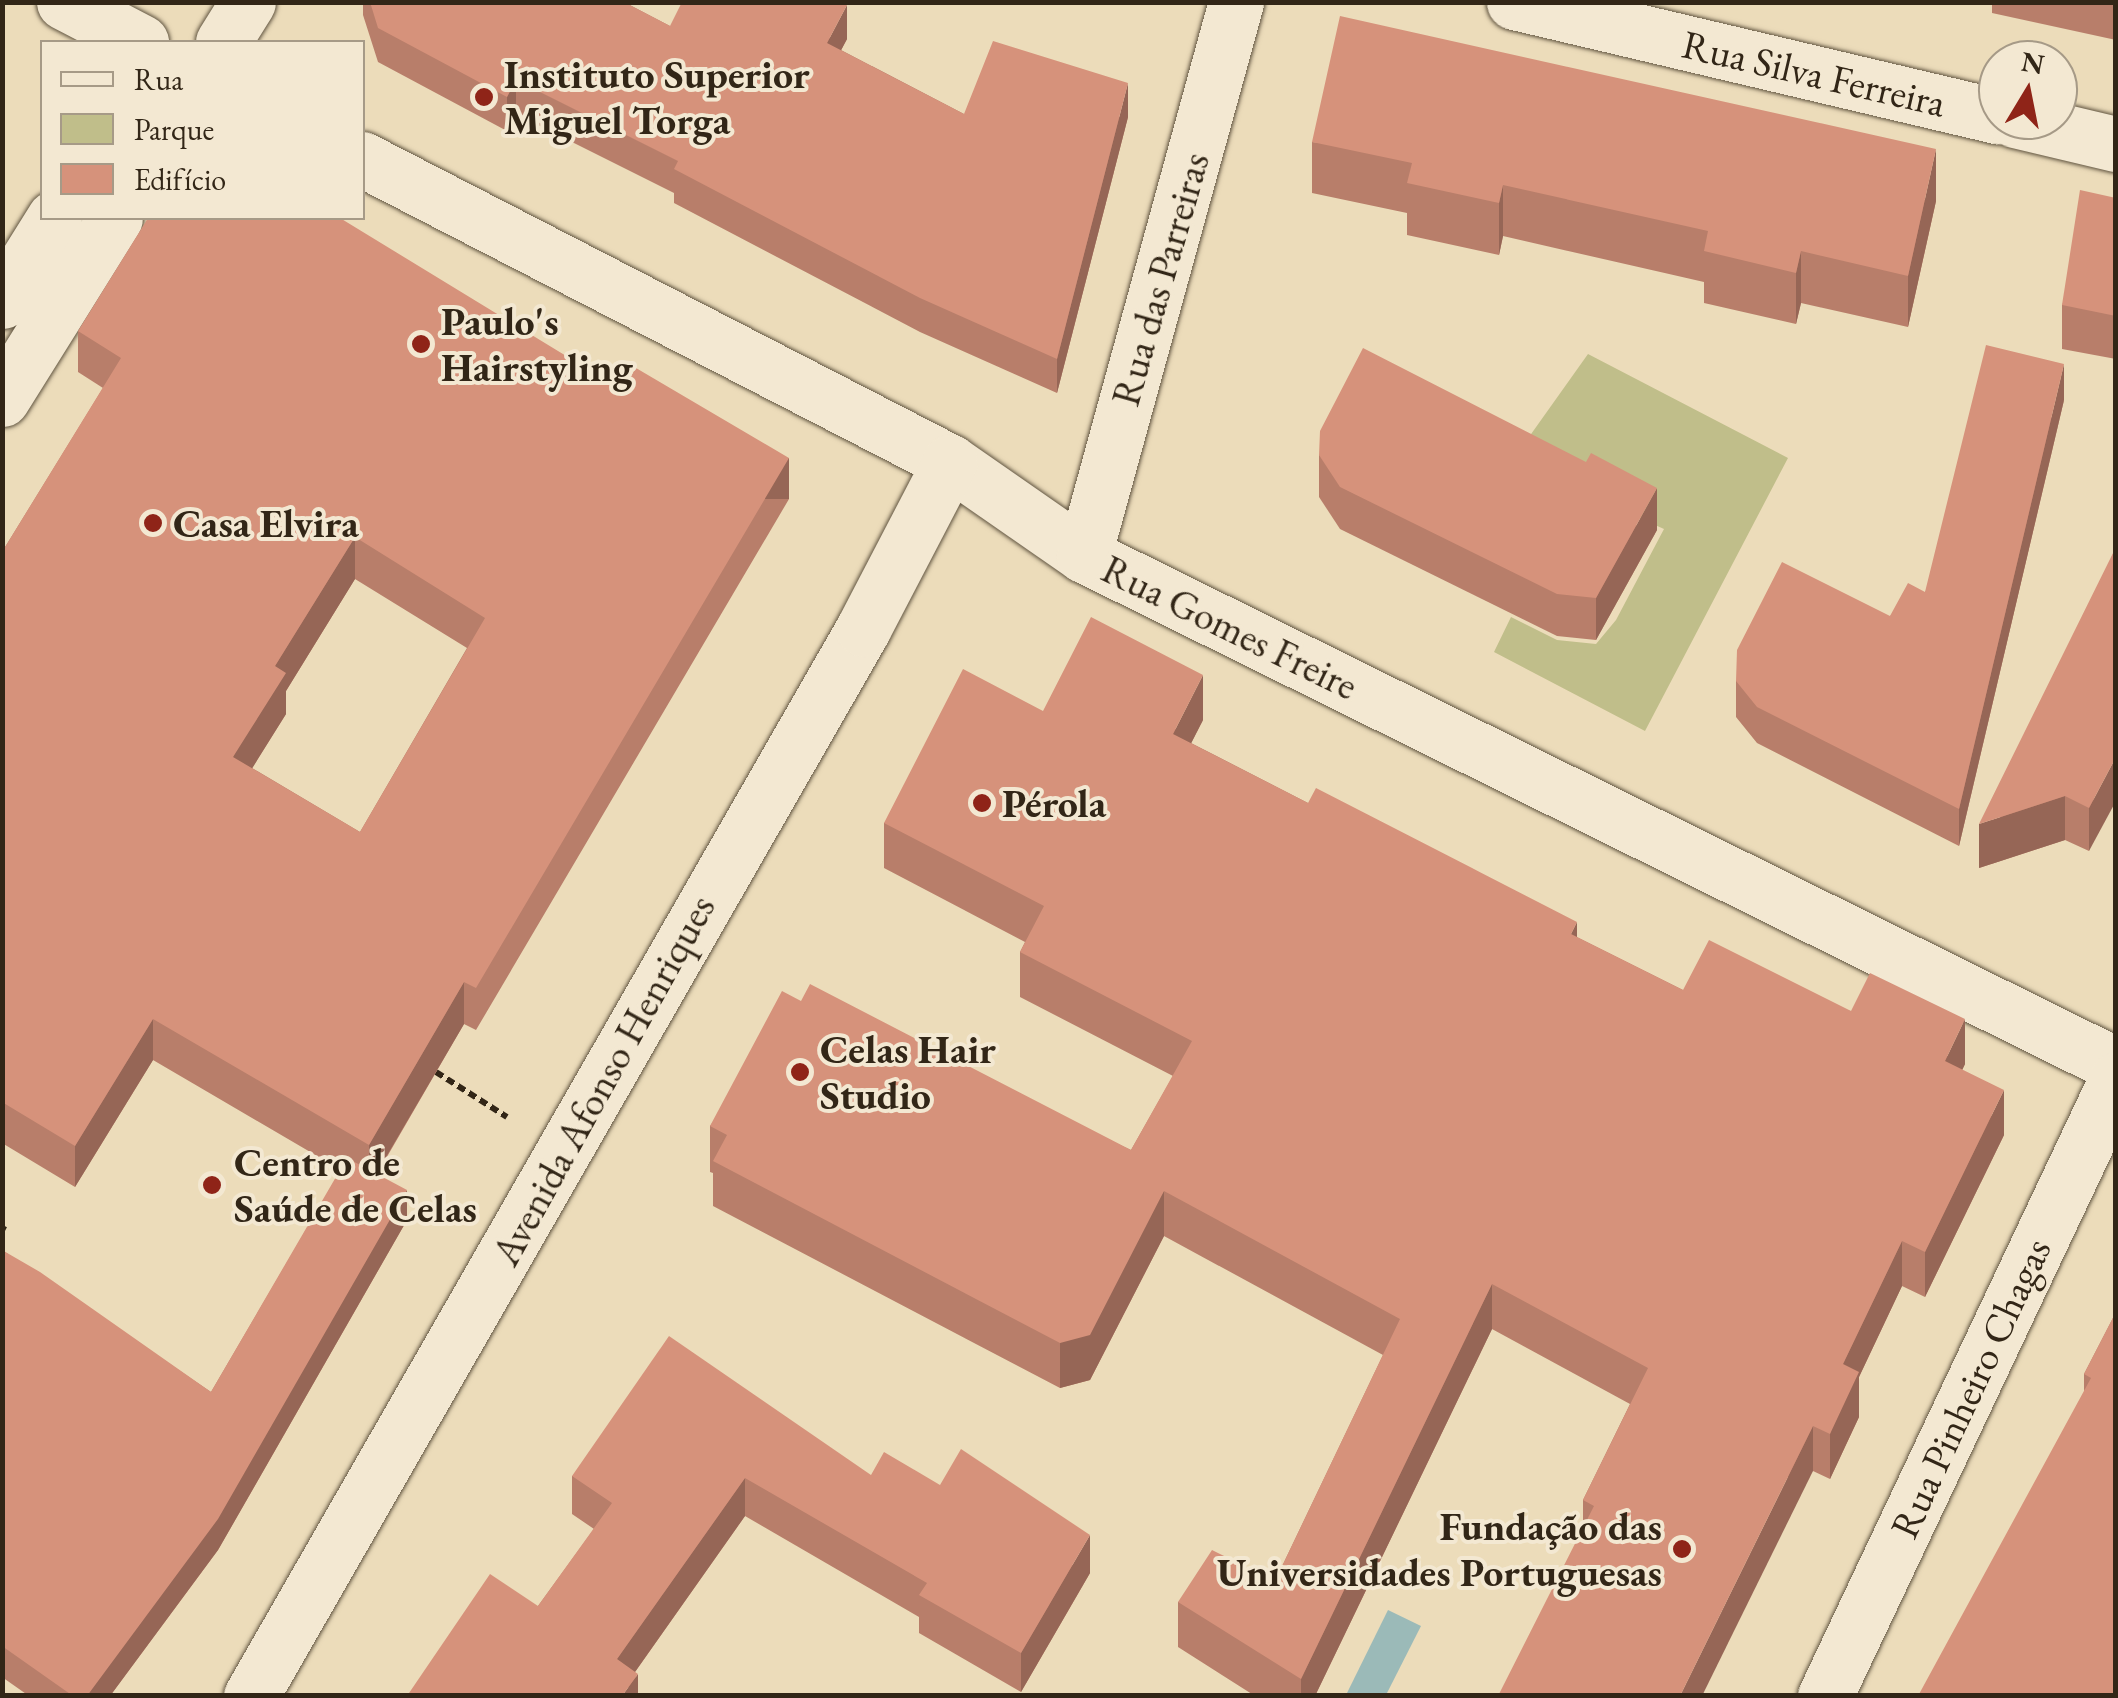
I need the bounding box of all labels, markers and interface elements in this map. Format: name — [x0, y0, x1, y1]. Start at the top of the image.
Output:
street label: Rua Silva Ferreira — [1678, 19, 1950, 127]
legend — [40, 40, 365, 220]
north arrow — [1978, 40, 2078, 140]
text: N — [2019, 43, 2047, 82]
place label: Instituto Superior Miguel Torga — [504, 50, 810, 144]
text: Rua — [134, 60, 183, 99]
marker: Instituto Superior Miguel Torga — [473, 86, 495, 108]
text: Parque — [134, 110, 214, 149]
street label: Rua das Parreiras — [1101, 147, 1219, 411]
text: Edifício — [134, 160, 226, 199]
place label: Paulo's Hairstyling — [441, 297, 633, 391]
marker: Paulo's Hairstyling — [410, 333, 432, 355]
place label: Casa Elvira — [173, 499, 359, 547]
marker: Casa Elvira — [142, 512, 164, 534]
street label: Rua Gomes Freire — [1094, 544, 1366, 710]
place label: Pérola — [1002, 779, 1106, 827]
marker: Pérola — [971, 792, 993, 814]
street label: Avenida Afonso Henriques — [481, 886, 725, 1274]
place label: Celas Hair Studio — [820, 1025, 996, 1119]
marker: Celas Hair Studio — [789, 1061, 811, 1083]
place label: Centro de Saúde de Celas — [234, 1138, 477, 1232]
marker: Centro de Saúde de Celas — [199, 1172, 225, 1198]
street label: Rua Pinheiro Chagas — [1880, 1231, 2060, 1545]
place label: Fundação das Universidades Portuguesas — [1217, 1502, 1662, 1596]
marker: Fundação das Universidades Portuguesas — [1671, 1538, 1693, 1560]

